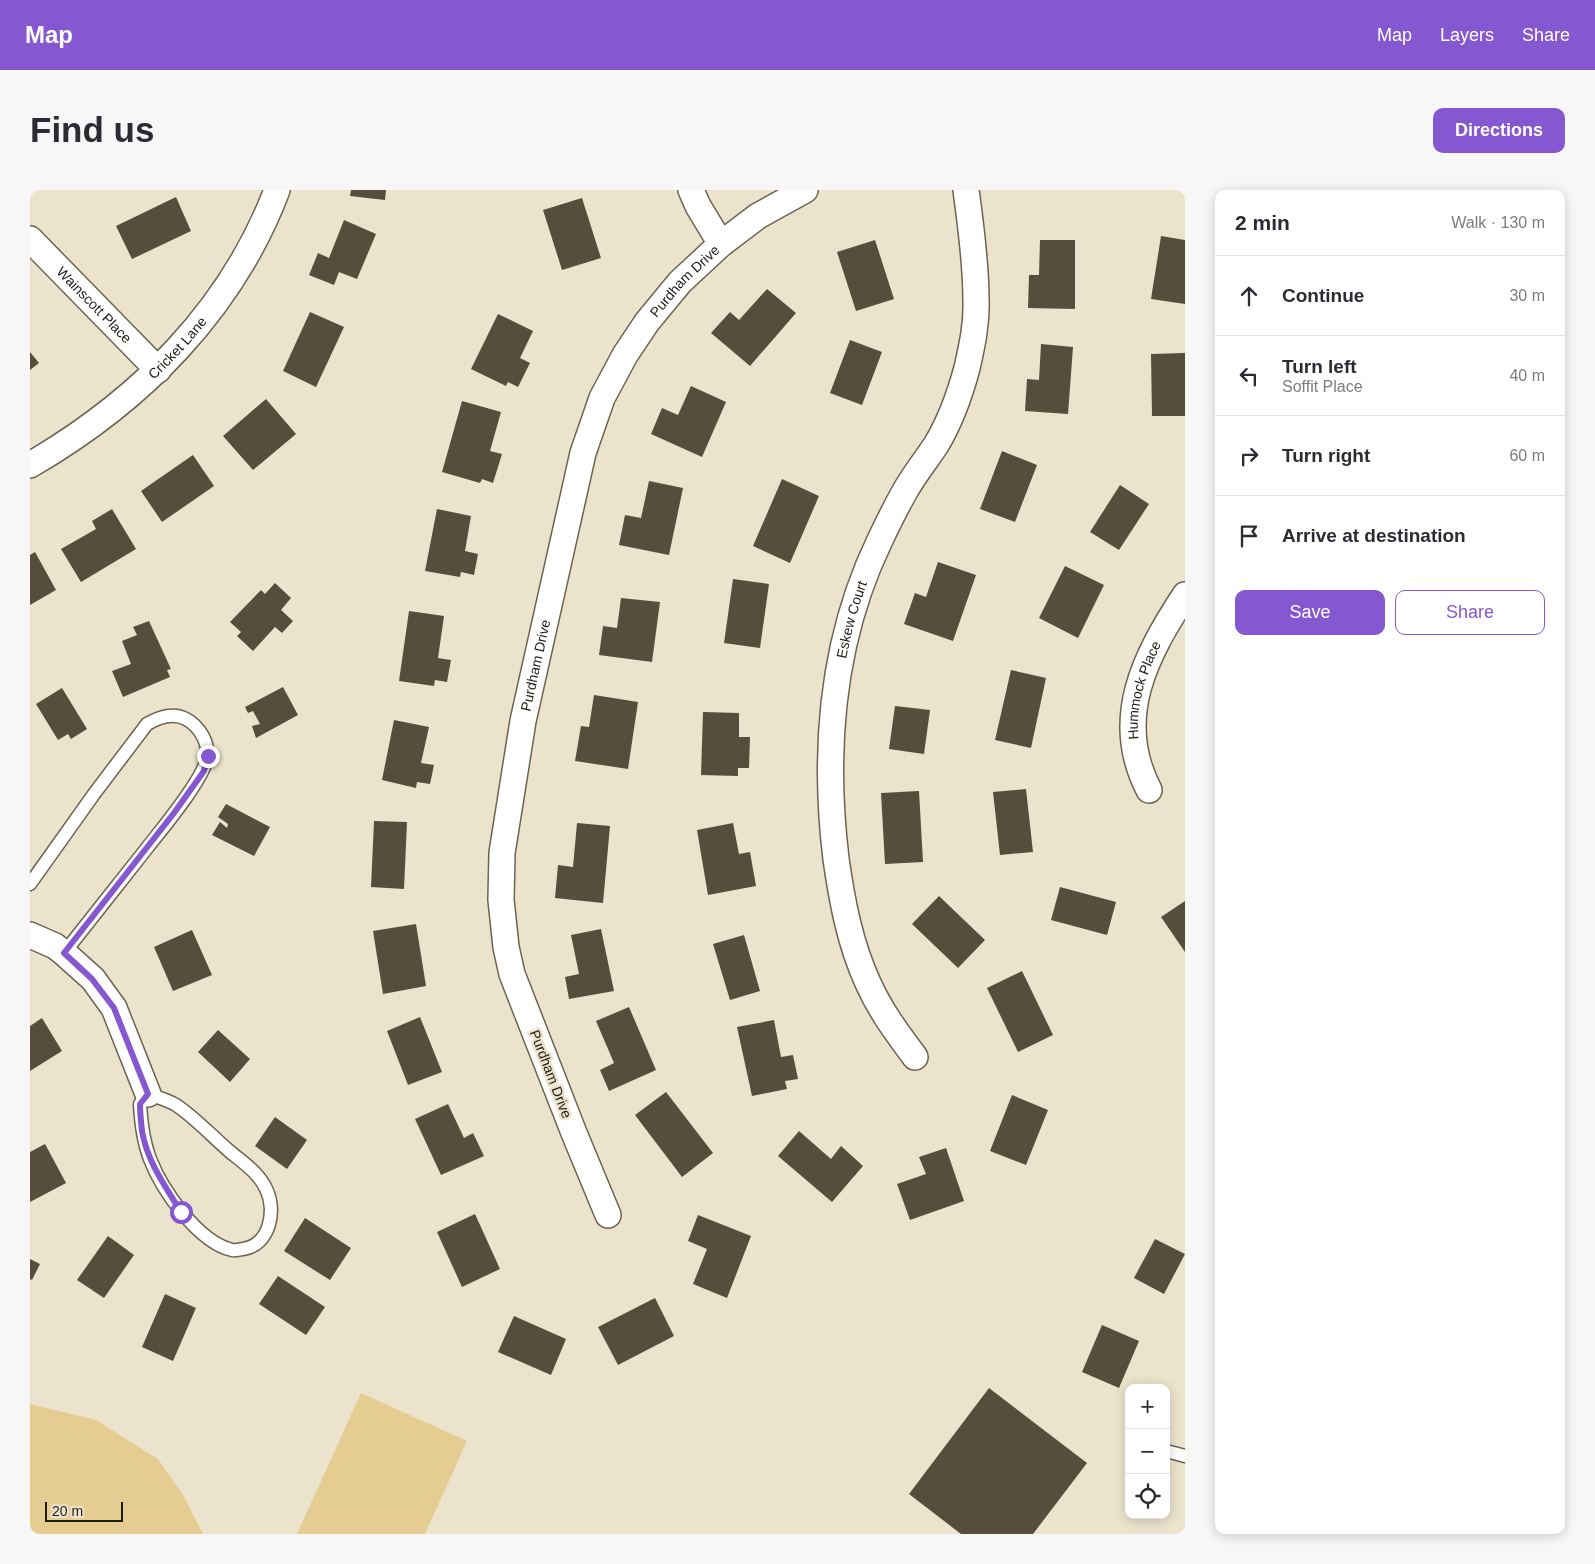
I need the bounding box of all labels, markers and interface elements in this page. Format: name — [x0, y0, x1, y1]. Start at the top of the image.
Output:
text: Map — [25, 21, 73, 48]
text: Map — [1377, 25, 1412, 45]
text: Layers — [1440, 25, 1494, 45]
text: Share — [1522, 25, 1570, 45]
button: Directions — [1433, 108, 1565, 153]
text: Find us — [30, 110, 154, 149]
text: 2 min — [1235, 211, 1290, 234]
text: Walk · 130 m — [1451, 214, 1545, 231]
street label: Purdham Drive — [647, 242, 723, 320]
street label: Wainscott Place — [54, 263, 135, 346]
icon: ahead — [1235, 282, 1263, 310]
text: Continue — [1282, 285, 1364, 306]
text: 30 m — [1509, 287, 1545, 304]
street label: Cricket Lane — [145, 313, 210, 382]
text: Turn left — [1282, 356, 1357, 377]
icon: left — [1235, 362, 1263, 390]
text: 40 m — [1509, 367, 1545, 384]
text: Soffit Place — [1282, 378, 1363, 395]
icon: right — [1235, 442, 1263, 470]
text: Turn right — [1282, 445, 1370, 466]
text: 60 m — [1509, 447, 1545, 464]
icon: arrive — [1235, 522, 1263, 550]
text: Arrive at destination — [1282, 525, 1466, 546]
street label: Eskew Court — [833, 579, 870, 660]
button: Save — [1235, 590, 1385, 635]
button: Share — [1395, 590, 1545, 635]
street label: Purdham Drive — [517, 618, 554, 713]
street label: Hummock Place — [1125, 638, 1164, 740]
route end — [197, 745, 220, 768]
street label: Purdham Drive — [527, 1028, 575, 1121]
route start — [170, 1201, 193, 1224]
map controls — [1125, 1384, 1170, 1519]
button: + — [1125, 1384, 1170, 1429]
button: − — [1125, 1429, 1170, 1474]
button: locate — [1125, 1474, 1170, 1519]
scale bar — [45, 1499, 122, 1522]
text: 20 m — [52, 1503, 83, 1519]

